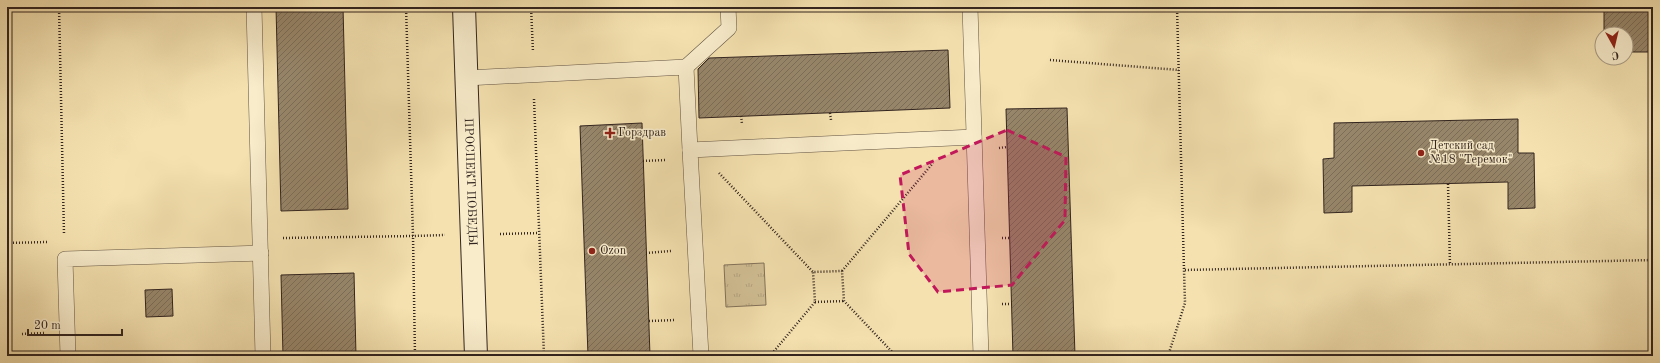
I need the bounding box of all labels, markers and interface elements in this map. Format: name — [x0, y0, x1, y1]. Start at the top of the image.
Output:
north arrow — [1594, 26, 1634, 66]
text: С — [1611, 48, 1620, 60]
street label: ПРОСПЕКТ ПОБЕДЫ — [462, 118, 478, 246]
place label: Горздрав — [618, 127, 666, 139]
marker: Горздрав — [605, 128, 615, 138]
place label: Детский сад №18 "Теремок" — [1429, 140, 1512, 166]
marker: Детский сад №18 "Теремок" — [1416, 148, 1426, 158]
place label: Ozon — [600, 245, 627, 257]
marker: Ozon — [587, 246, 597, 256]
scale bar — [28, 311, 122, 337]
text: 20 m — [34, 320, 61, 332]

